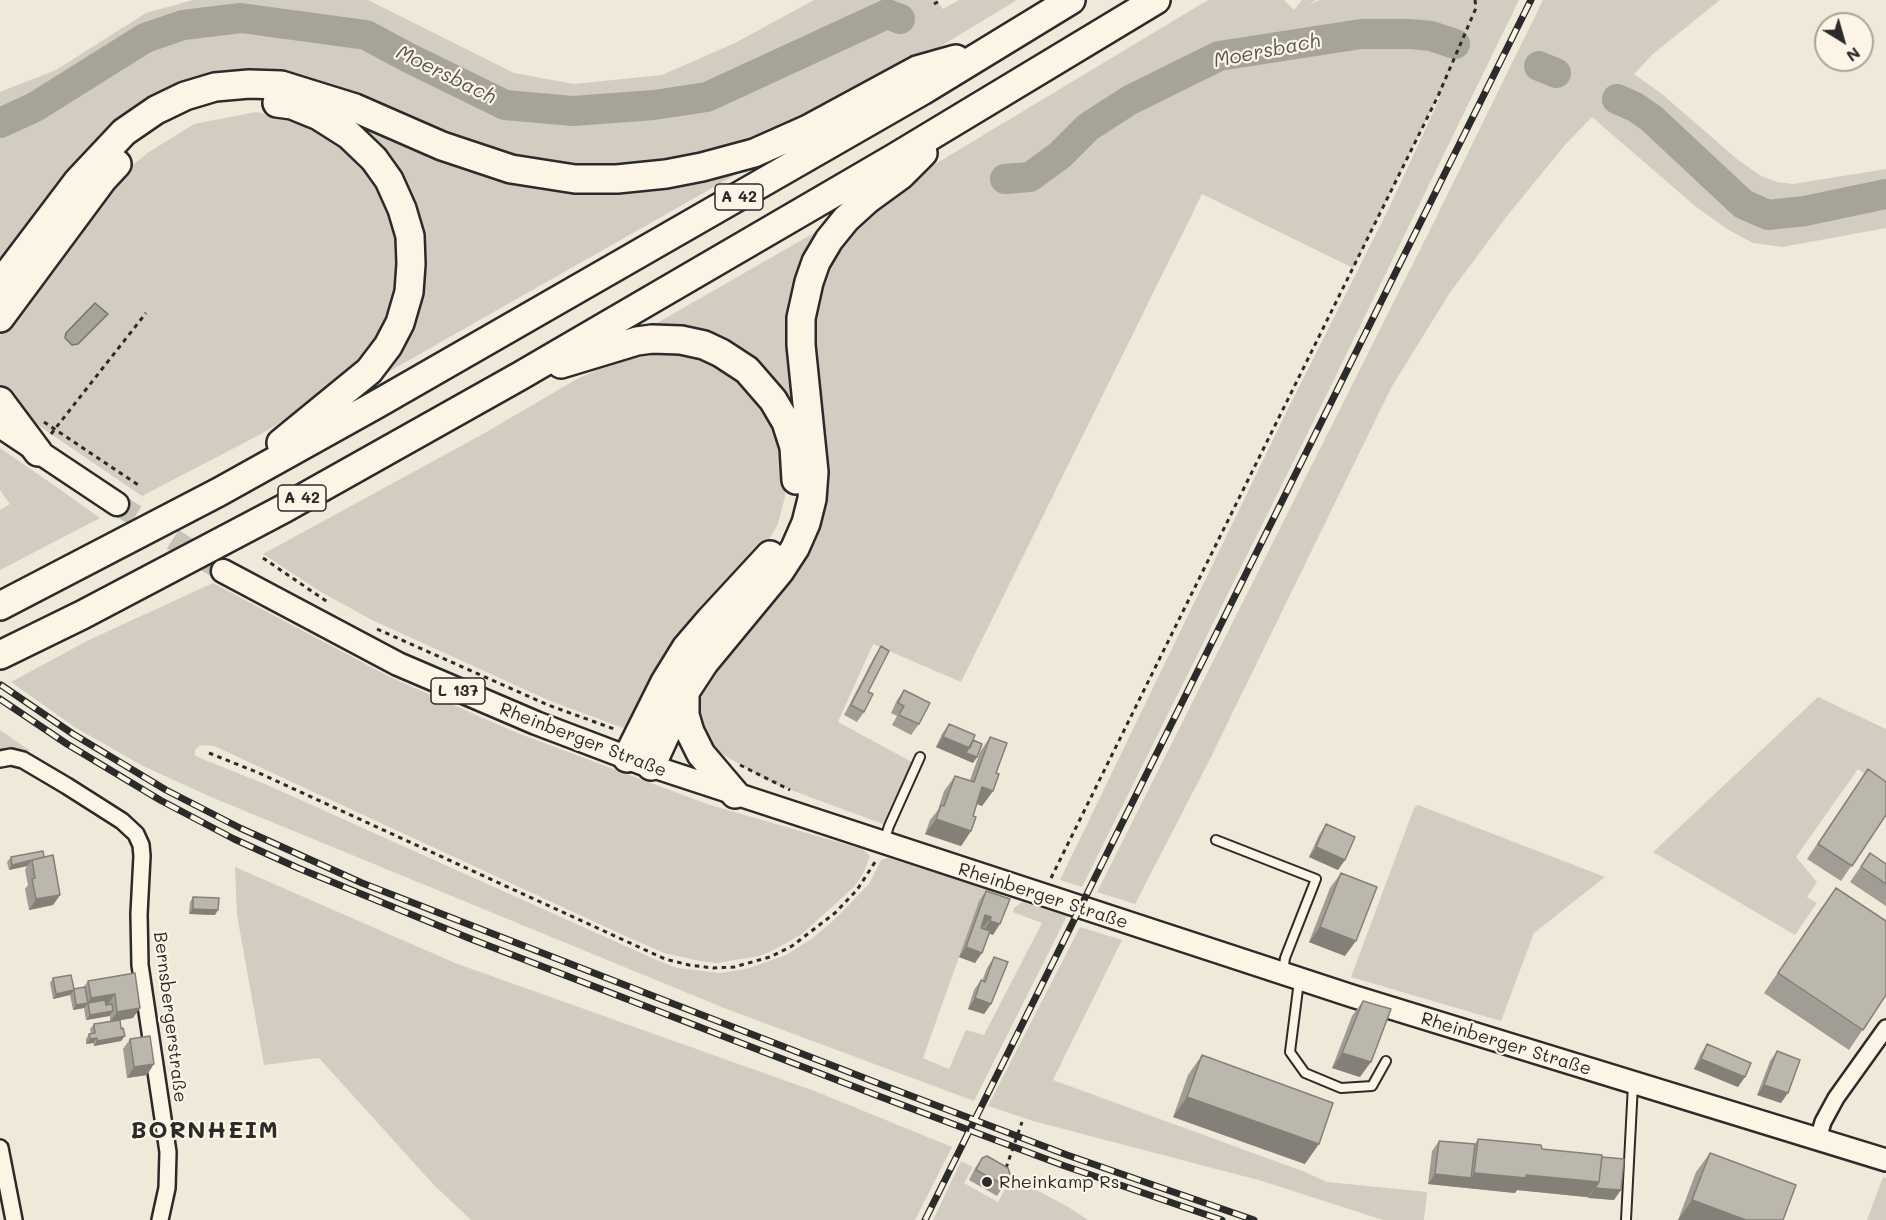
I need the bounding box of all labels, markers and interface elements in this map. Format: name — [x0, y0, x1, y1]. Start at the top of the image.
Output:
north arrow — [1814, 12, 1874, 72]
water label: Moersbach — [1212, 29, 1322, 73]
water label: Moersbach — [392, 41, 500, 109]
text: N — [1843, 43, 1865, 67]
road number: A 42 — [715, 184, 763, 210]
road number: A 42 — [278, 485, 326, 511]
road number: L 137 — [431, 678, 485, 704]
street label: Rheinberger Straße — [496, 698, 670, 782]
street label: Rheinberger Straße — [955, 858, 1131, 934]
street label: Bernsbergerstraße — [149, 930, 191, 1104]
street label: Rheinberger Straße — [1418, 1008, 1594, 1080]
district label: BORNHEIM — [131, 1117, 279, 1145]
place label: Rheinkamp Rs — [999, 1171, 1120, 1193]
marker: Rheinkamp Rs — [980, 1175, 994, 1189]

